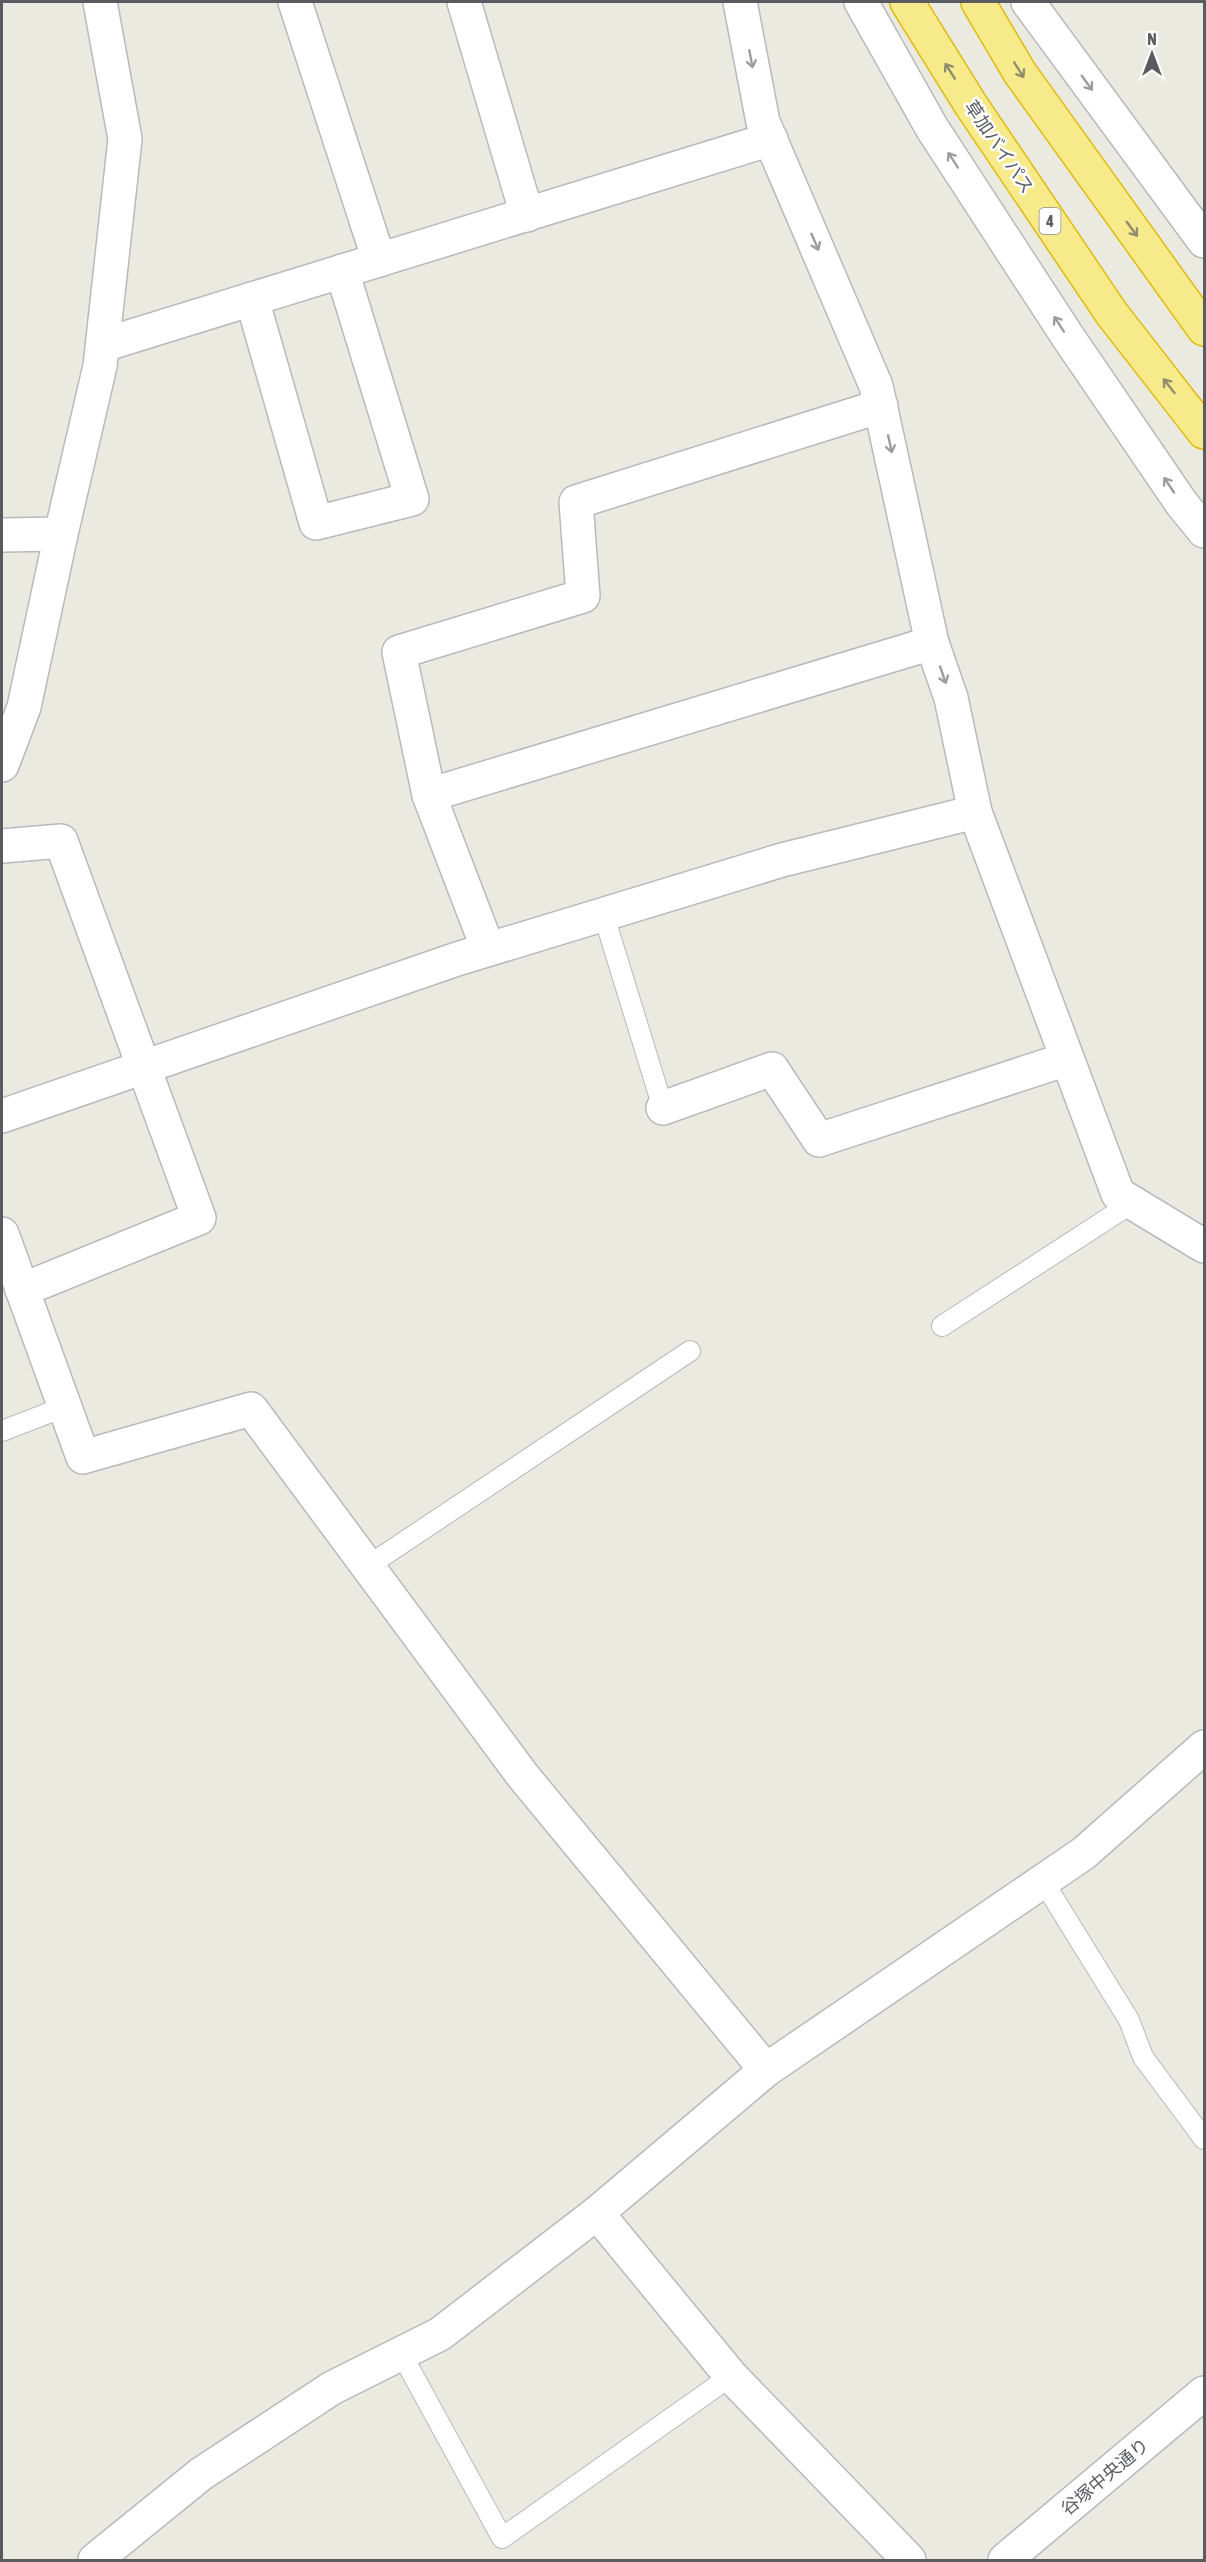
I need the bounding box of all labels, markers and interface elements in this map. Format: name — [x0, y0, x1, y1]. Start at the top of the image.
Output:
north arrow — [1122, 24, 1182, 84]
text: N — [1147, 30, 1157, 48]
one-way arrow — [746, 49, 757, 68]
one-way arrow — [1013, 61, 1025, 78]
one-way arrow — [943, 63, 955, 80]
one-way arrow — [1081, 74, 1093, 90]
street label: 草加バイパス — [961, 96, 1038, 197]
one-way arrow — [947, 152, 959, 169]
road number: 4 — [1040, 208, 1060, 234]
one-way arrow — [1126, 220, 1138, 236]
one-way arrow — [810, 233, 821, 251]
one-way arrow — [1053, 315, 1066, 332]
one-way arrow — [1162, 378, 1175, 394]
one-way arrow — [884, 434, 896, 453]
one-way arrow — [1163, 477, 1175, 494]
one-way arrow — [938, 665, 949, 684]
street label: 谷塚中央通り — [1057, 2434, 1153, 2519]

